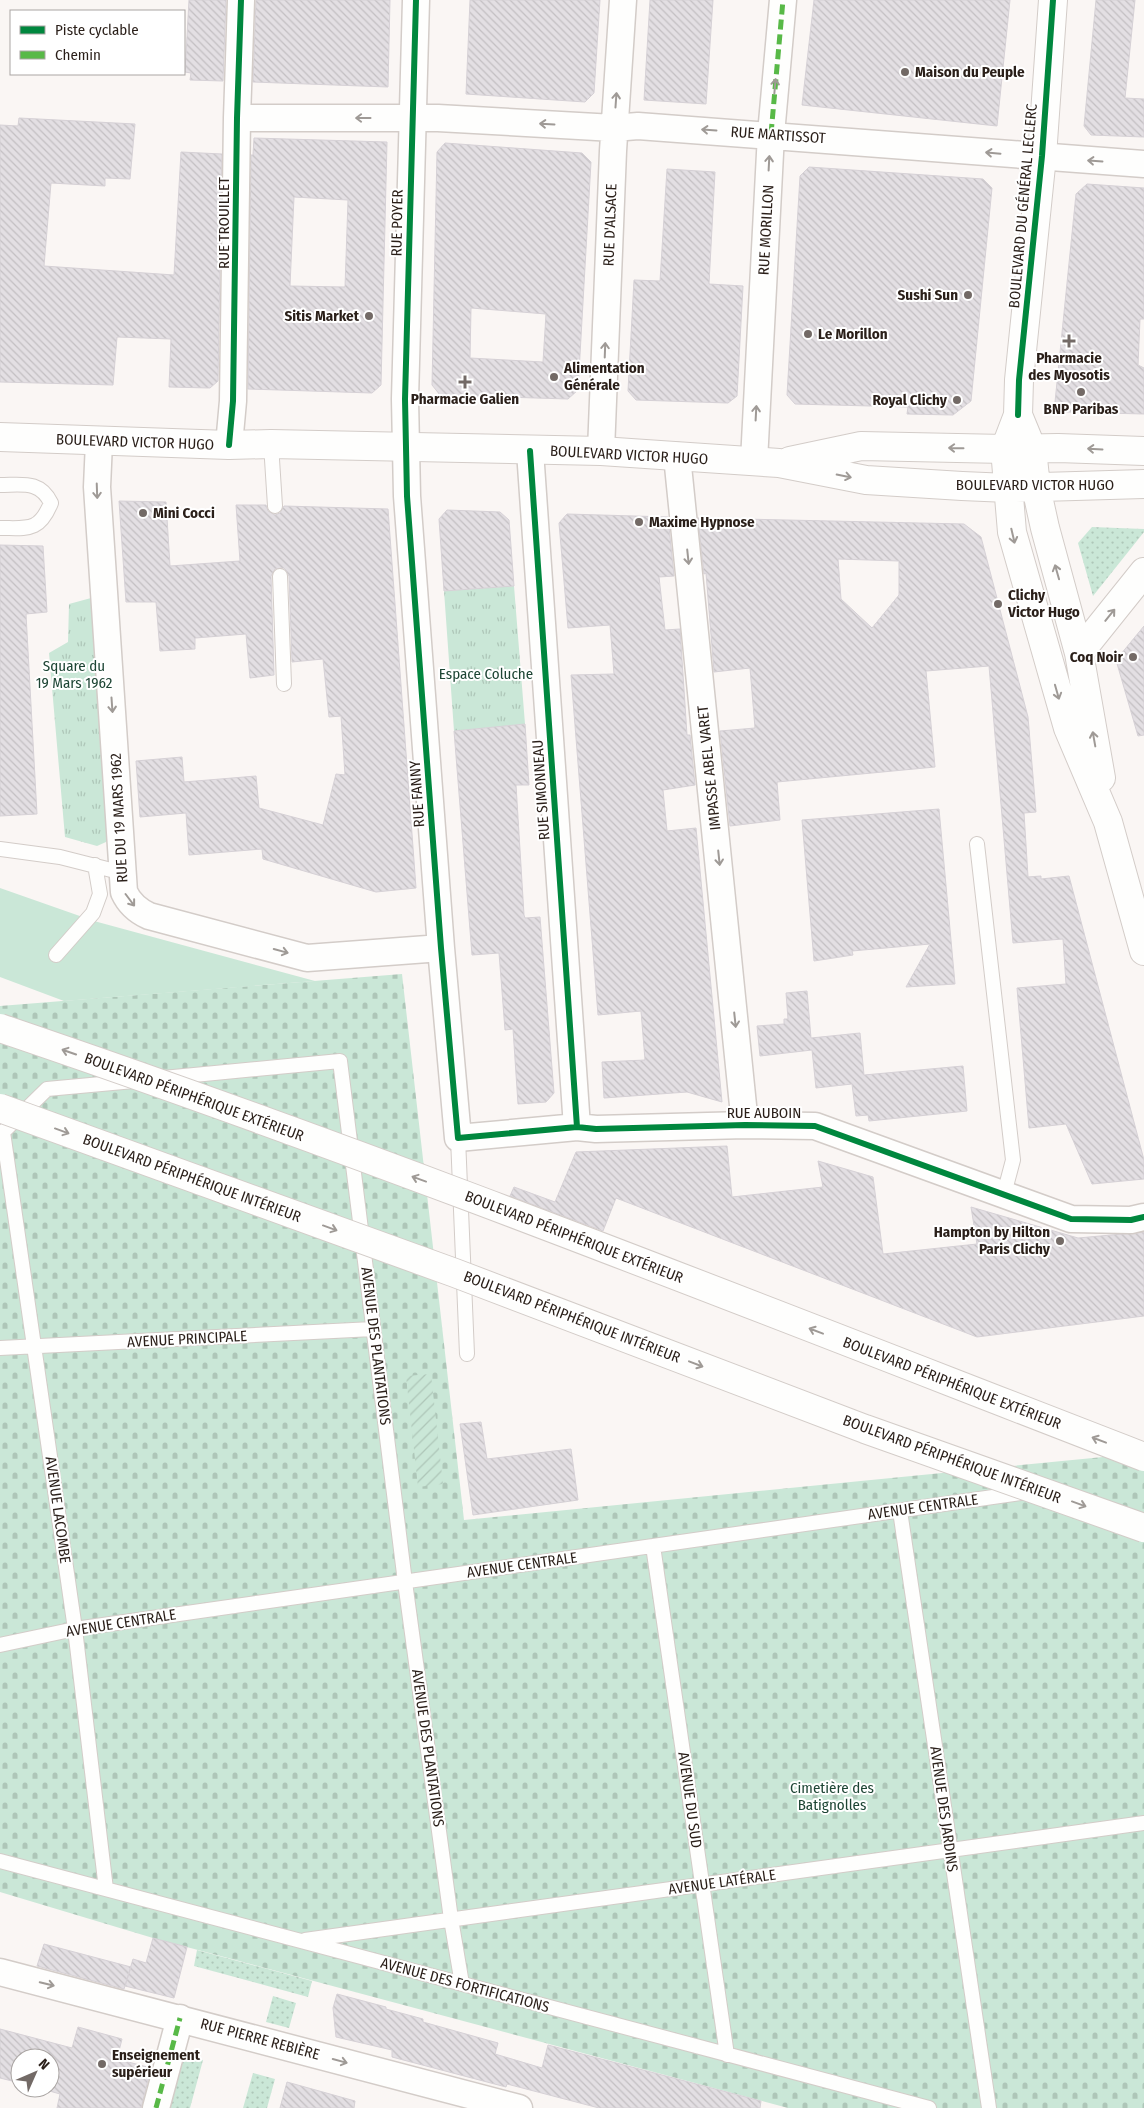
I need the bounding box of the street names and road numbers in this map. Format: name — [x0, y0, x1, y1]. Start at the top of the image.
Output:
street label: BOULEVARD DU GÉNÉRAL LECLERC — [1005, 103, 1041, 309]
street label: RUE MARTISSOT — [730, 123, 826, 147]
street label: RUE TROUILLET — [215, 177, 233, 269]
street label: RUE D'ALSACE — [600, 183, 620, 267]
street label: RUE MORILLON — [755, 184, 777, 276]
street label: RUE POYER — [387, 189, 407, 257]
street label: BOULEVARD VICTOR HUGO — [56, 430, 214, 454]
street label: BOULEVARD VICTOR HUGO — [549, 442, 709, 468]
street label: BOULEVARD VICTOR HUGO — [956, 476, 1114, 494]
street label: IMPASSE ABEL VARET — [693, 705, 725, 831]
street label: RUE SIMONNEAU — [529, 739, 553, 841]
street label: RUE DU 19 MARS 1962 — [107, 752, 131, 883]
street label: RUE FANNY — [406, 760, 428, 828]
street label: BOULEVARD PÉRIPHÉRIQUE EXTÉRIEUR — [82, 1049, 306, 1145]
street label: RUE AUBOIN — [727, 1104, 801, 1122]
street label: BOULEVARD PÉRIPHÉRIQUE INTÉRIEUR — [80, 1130, 304, 1226]
street label: BOULEVARD PÉRIPHÉRIQUE EXTÉRIEUR — [462, 1187, 686, 1287]
street label: AVENUE DES PLANTATIONS — [357, 1266, 395, 1426]
street label: BOULEVARD PÉRIPHÉRIQUE INTÉRIEUR — [461, 1267, 683, 1367]
street label: AVENUE PRINCIPALE — [127, 1327, 247, 1351]
street label: BOULEVARD PÉRIPHÉRIQUE EXTÉRIEUR — [840, 1333, 1064, 1433]
street label: BOULEVARD PÉRIPHÉRIQUE INTÉRIEUR — [840, 1411, 1064, 1507]
street label: AVENUE LACOMBE — [42, 1455, 74, 1565]
street label: AVENUE CENTRALE — [867, 1490, 979, 1524]
street label: AVENUE CENTRALE — [466, 1548, 578, 1582]
street label: AVENUE CENTRALE — [65, 1605, 177, 1641]
street label: AVENUE DES PLANTATIONS — [408, 1668, 448, 1828]
street label: AVENUE DES JARDINS — [926, 1745, 962, 1873]
street label: AVENUE DU SUD — [674, 1751, 706, 1849]
street label: AVENUE LATÉRALE — [667, 1866, 777, 1898]
street label: AVENUE DES FORTIFICATIONS — [379, 1954, 551, 2016]
street label: RUE PIERRE REBIÈRE — [198, 2014, 322, 2064]

